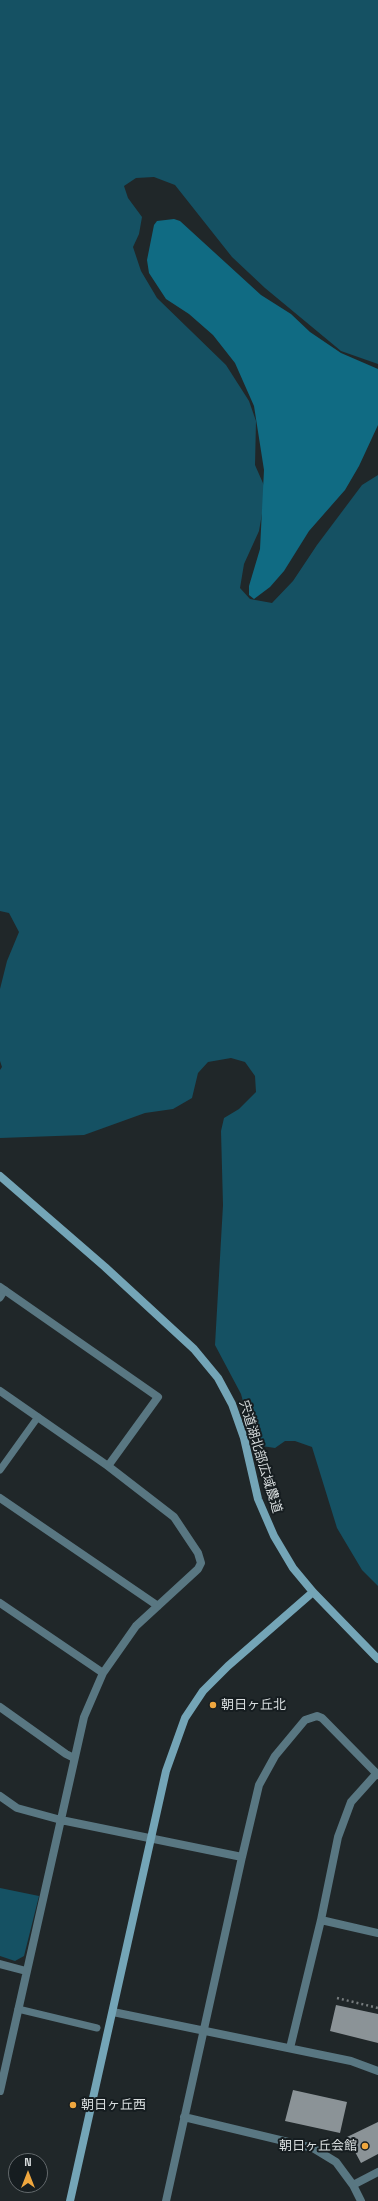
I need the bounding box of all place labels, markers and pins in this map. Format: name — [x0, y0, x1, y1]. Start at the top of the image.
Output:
place label: 朝日ヶ丘北 — [221, 1697, 286, 1713]
marker: 朝日ヶ丘北 — [208, 1700, 218, 1710]
place label: 朝日ヶ丘西 — [81, 2097, 146, 2113]
marker: 朝日ヶ丘西 — [68, 2100, 78, 2110]
place label: 朝日ヶ丘会館 — [279, 2138, 357, 2154]
marker: 朝日ヶ丘会館 — [360, 2141, 370, 2151]

